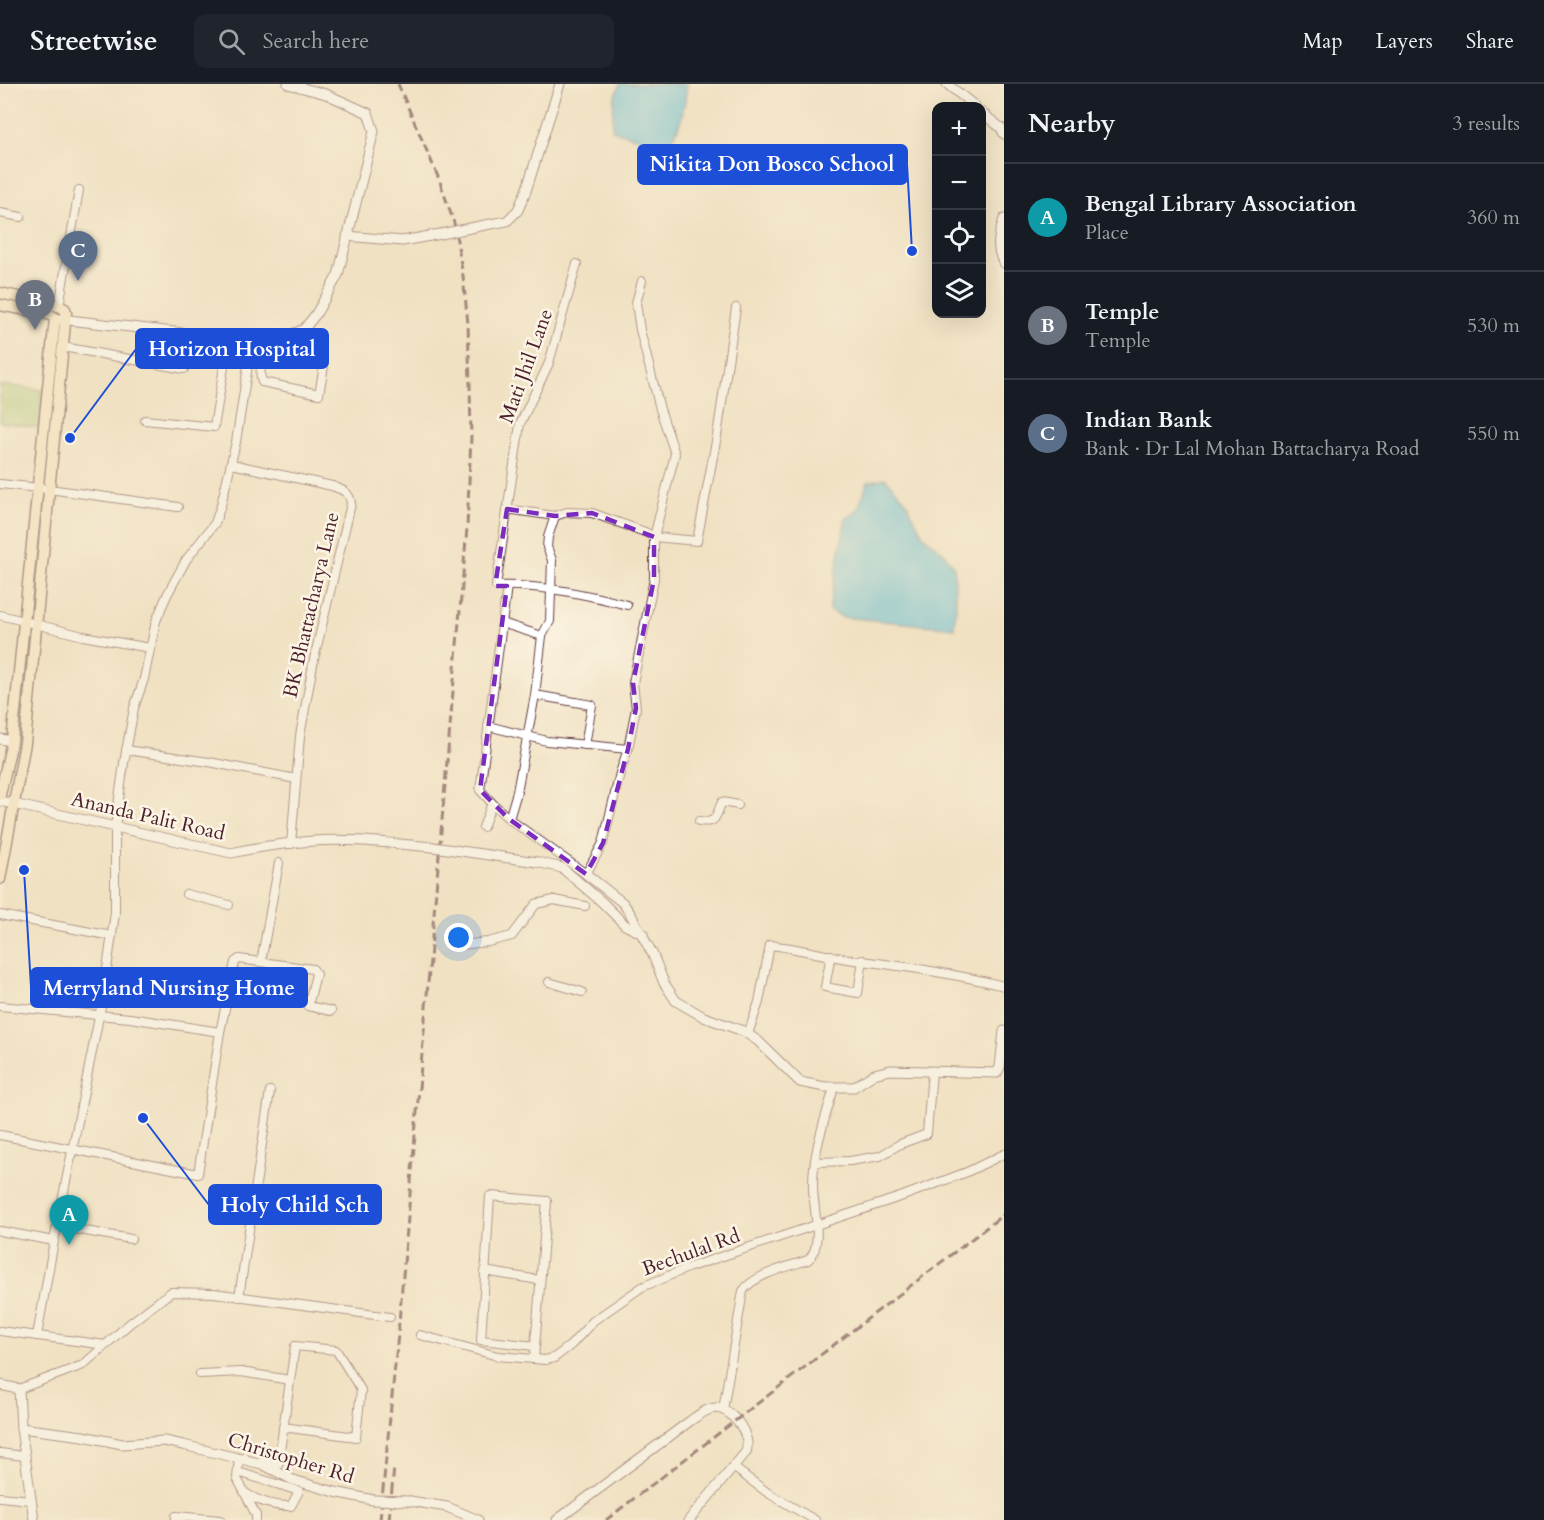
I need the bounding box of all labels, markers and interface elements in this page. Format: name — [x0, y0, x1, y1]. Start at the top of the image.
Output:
search box — [194, 14, 614, 68]
text: Streetwise — [30, 22, 158, 60]
icon: search — [215, 25, 248, 58]
text: Search here — [263, 26, 369, 56]
text: Map — [1303, 27, 1343, 56]
text: Layers — [1376, 27, 1433, 56]
text: Share — [1466, 27, 1514, 56]
map controls — [932, 102, 986, 318]
button: + — [932, 102, 986, 156]
text: Nearby — [1028, 106, 1116, 141]
text: 3 results — [1452, 110, 1520, 137]
callout: Nikita Don Bosco School — [638, 145, 907, 184]
text: Nikita Don Bosco School — [650, 150, 894, 179]
button: − — [932, 156, 986, 210]
text: Bengal Library Association — [1085, 189, 1357, 219]
text: A — [1040, 204, 1055, 231]
text: 360 m — [1467, 204, 1520, 231]
button: locate — [932, 210, 986, 264]
text: Place — [1085, 219, 1129, 246]
pin: C — [58, 232, 98, 281]
button: layers — [932, 264, 986, 318]
pin: B — [15, 280, 54, 330]
text: Temple — [1085, 297, 1159, 327]
street label: Mati Jhil Lane — [493, 305, 559, 427]
text: B — [1040, 312, 1055, 339]
text: 530 m — [1467, 312, 1520, 339]
text: Temple — [1085, 327, 1150, 354]
callout: Horizon Hospital — [136, 329, 328, 368]
text: Horizon Hospital — [148, 335, 316, 364]
text: Indian Bank — [1085, 405, 1212, 435]
text: C — [1040, 420, 1055, 447]
text: 550 m — [1467, 420, 1520, 447]
text: Bank · Dr Lal Mohan Battacharya Road — [1085, 435, 1419, 462]
street label: BK Bhattacharya Lane — [276, 509, 346, 701]
street label: Ananda Palit Road — [68, 785, 228, 847]
your location — [444, 923, 473, 952]
callout: Merryland Nursing Home — [31, 968, 307, 1007]
text: Merryland Nursing Home — [43, 974, 295, 1003]
callout: Holy Child Sch — [209, 1185, 381, 1224]
text: Holy Child Sch — [221, 1191, 369, 1220]
pin: A — [50, 1196, 88, 1245]
street label: Bechulal Rd — [638, 1222, 744, 1282]
street label: Christopher Rd — [224, 1426, 358, 1490]

